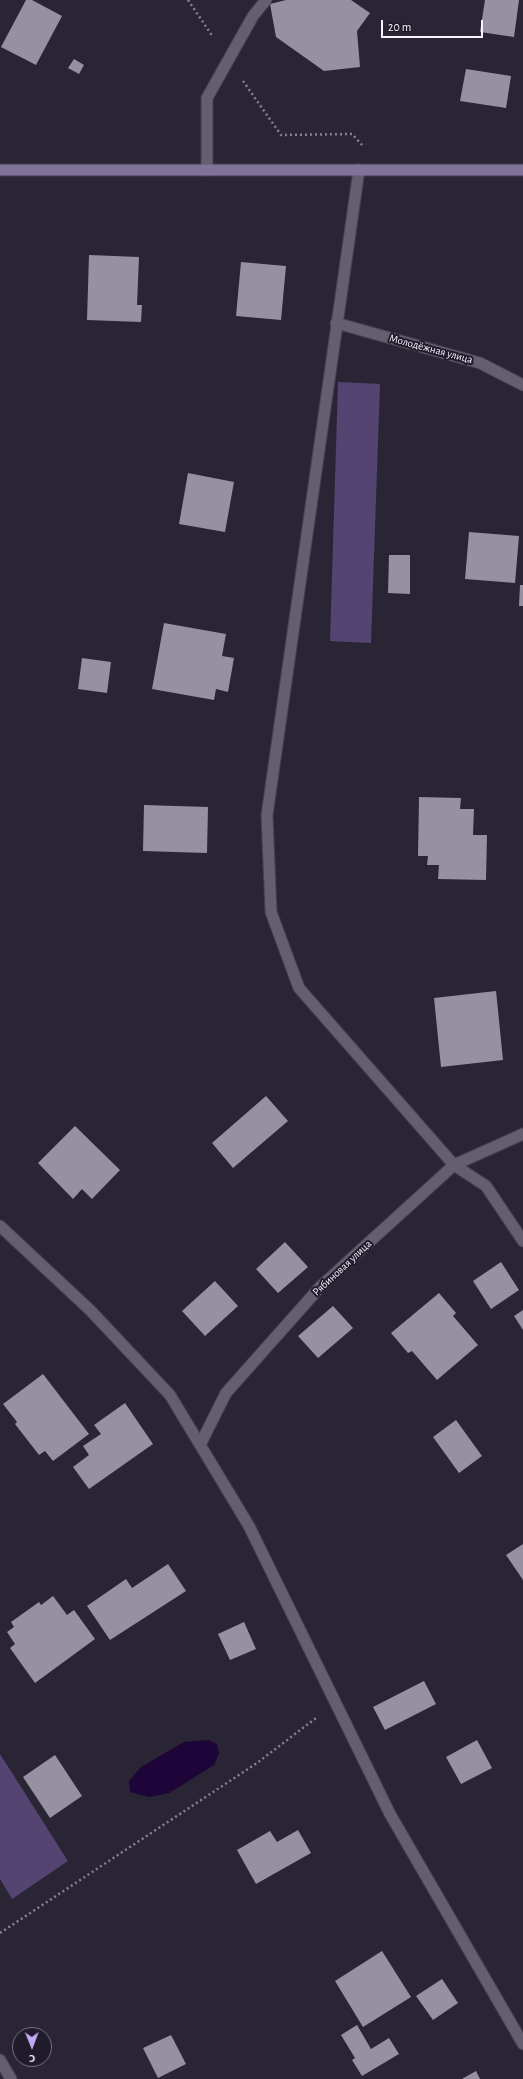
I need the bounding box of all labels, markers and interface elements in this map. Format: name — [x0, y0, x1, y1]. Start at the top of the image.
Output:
scale bar — [383, 12, 485, 38]
text: 20 m — [388, 21, 411, 33]
street label: Молодёжная улица — [388, 331, 474, 367]
street label: Рябиновая улица — [310, 1237, 374, 1299]
north arrow — [12, 2027, 52, 2067]
text: С — [29, 2053, 35, 2064]

